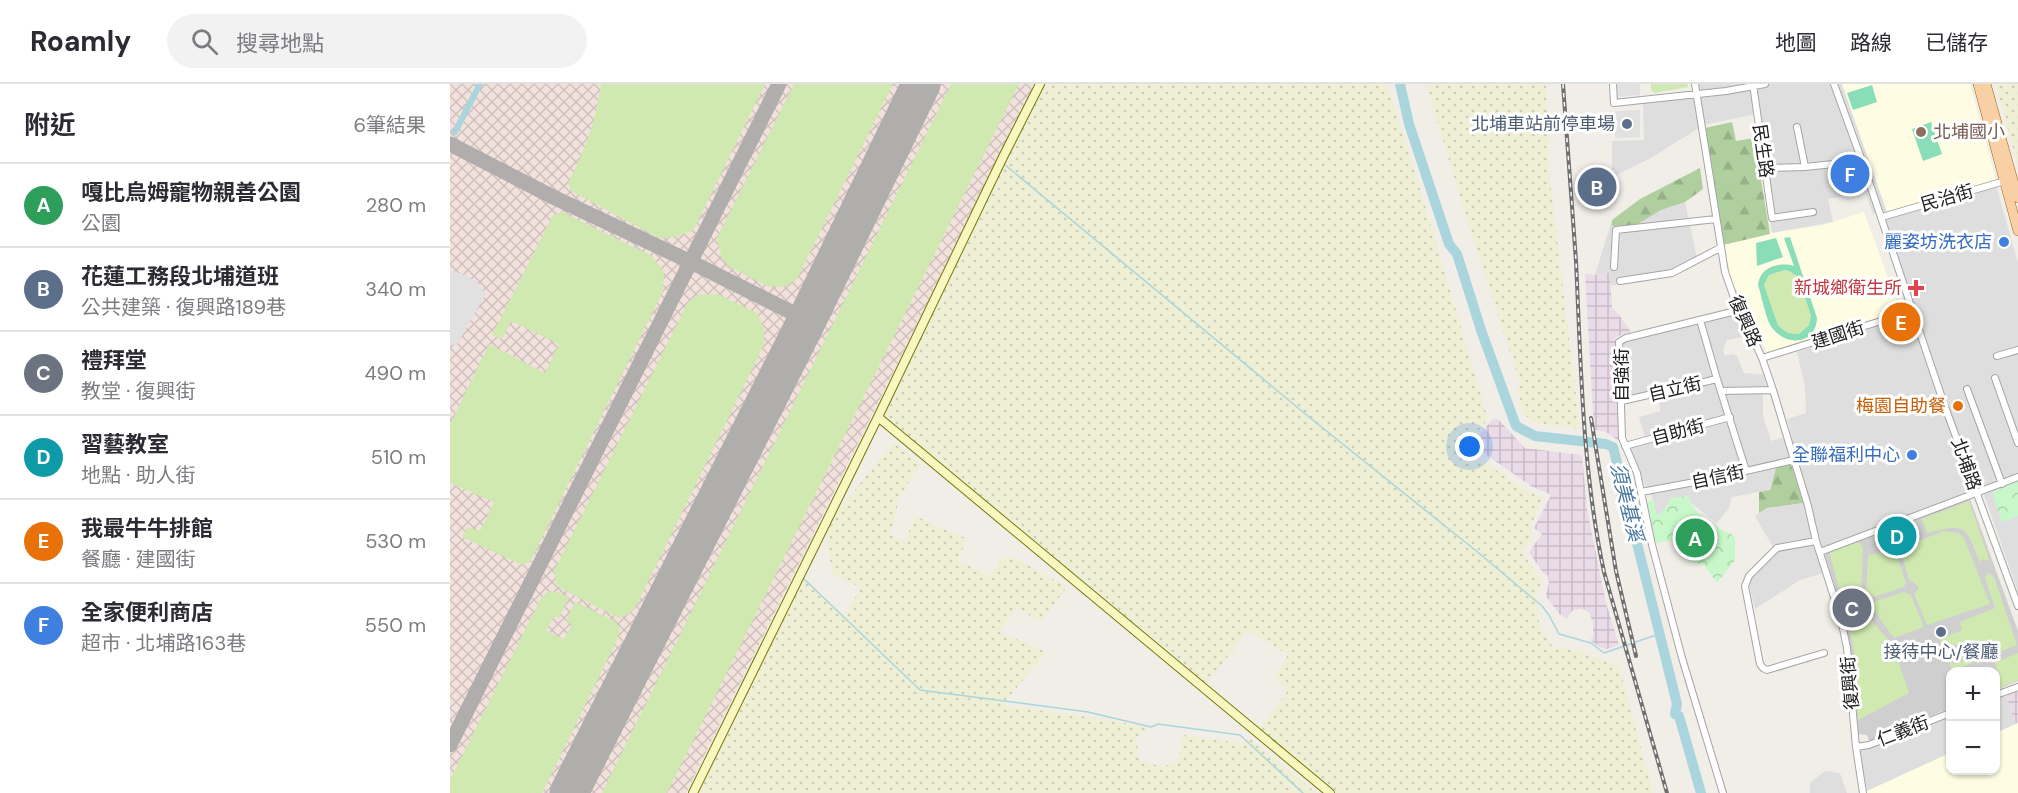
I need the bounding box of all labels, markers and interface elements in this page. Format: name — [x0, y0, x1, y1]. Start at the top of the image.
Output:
search box — [167, 14, 587, 68]
text: Roamly — [30, 23, 131, 60]
icon: search — [188, 25, 221, 58]
text: 搜尋地點 — [236, 29, 324, 58]
text: 地圖 — [1775, 29, 1817, 57]
text: 路線 — [1850, 29, 1892, 57]
text: 已儲存 — [1925, 29, 1988, 57]
text: 附近 — [24, 108, 76, 142]
text: 6筆結果 — [353, 112, 426, 138]
place label: 北埔車站前停車場 — [1471, 112, 1615, 136]
marker: 北埔車站前停車場 — [1620, 117, 1634, 131]
place label: 北埔國小 — [1933, 120, 2005, 144]
street label: 民生路 — [1747, 123, 1779, 179]
marker: 北埔國小 — [1914, 125, 1928, 139]
pin: F — [1830, 152, 1870, 196]
pin: B — [1578, 164, 1616, 210]
text: 嘎比烏姆寵物親善公園 — [81, 178, 301, 207]
street label: 民治街 — [1918, 179, 1976, 217]
text: A — [36, 192, 51, 218]
text: 280 m — [366, 192, 426, 218]
text: 公園 — [81, 210, 121, 236]
place label: 麗姿坊洗衣店 — [1884, 230, 1992, 254]
marker: 麗姿坊洗衣店 — [1997, 235, 2011, 249]
text: 花蓮工務段北埔道班 — [81, 262, 279, 291]
text: B — [37, 276, 50, 302]
text: 340 m — [365, 276, 426, 302]
place label: 新城鄉衛生所 — [1794, 276, 1902, 300]
marker: 新城鄉衛生所 — [1907, 279, 1925, 297]
street label: 復興路 — [1723, 291, 1767, 351]
text: 公共建築 · 復興路189巷 — [81, 294, 286, 320]
pin: E — [1882, 300, 1920, 344]
street label: 建國街 — [1809, 315, 1867, 355]
text: 禮拜堂 — [81, 346, 147, 375]
street label: 自強街 — [1610, 348, 1634, 402]
text: C — [36, 360, 51, 386]
text: 490 m — [364, 360, 426, 386]
street label: 自立街 — [1646, 371, 1704, 407]
text: 教堂 · 復興街 — [81, 378, 196, 404]
place label: 梅園自助餐 — [1856, 394, 1946, 418]
marker: 梅園自助餐 — [1951, 399, 1965, 413]
street label: 自助街 — [1649, 413, 1707, 451]
text: 習藝教室 — [81, 430, 169, 459]
your location — [1455, 432, 1484, 461]
street label: 北埔路 — [1945, 435, 1987, 493]
place label: 全聯福利中心 — [1792, 443, 1900, 467]
text: D — [36, 444, 51, 470]
text: 510 m — [371, 444, 426, 470]
marker: 全聯福利中心 — [1905, 448, 1919, 462]
water label: 須美基溪 — [1605, 460, 1650, 547]
street label: 自信街 — [1689, 460, 1747, 494]
text: 地點 · 助人街 — [81, 462, 196, 488]
text: 我最牛牛排館 — [81, 514, 213, 543]
pin: D — [1878, 514, 1916, 558]
pin: A — [1676, 516, 1714, 560]
text: E — [38, 528, 49, 554]
text: 530 m — [365, 528, 426, 554]
text: 餐廳 · 建國街 — [81, 546, 196, 572]
pin: C — [1832, 586, 1872, 630]
text: 全家便利商店 — [81, 598, 213, 627]
text: F — [38, 612, 49, 638]
text: 550 m — [365, 612, 426, 638]
marker: 接待中心/餐廳 — [1934, 625, 1948, 639]
text: 超市 · 北埔路163巷 — [81, 630, 246, 656]
place label: 接待中心/餐廳 — [1883, 640, 1999, 664]
street label: 復興街 — [1836, 655, 1864, 711]
map controls — [1946, 667, 2000, 775]
button: + — [1946, 667, 2000, 721]
street label: 仁義街 — [1873, 710, 1933, 752]
button: − — [1946, 721, 2000, 775]

